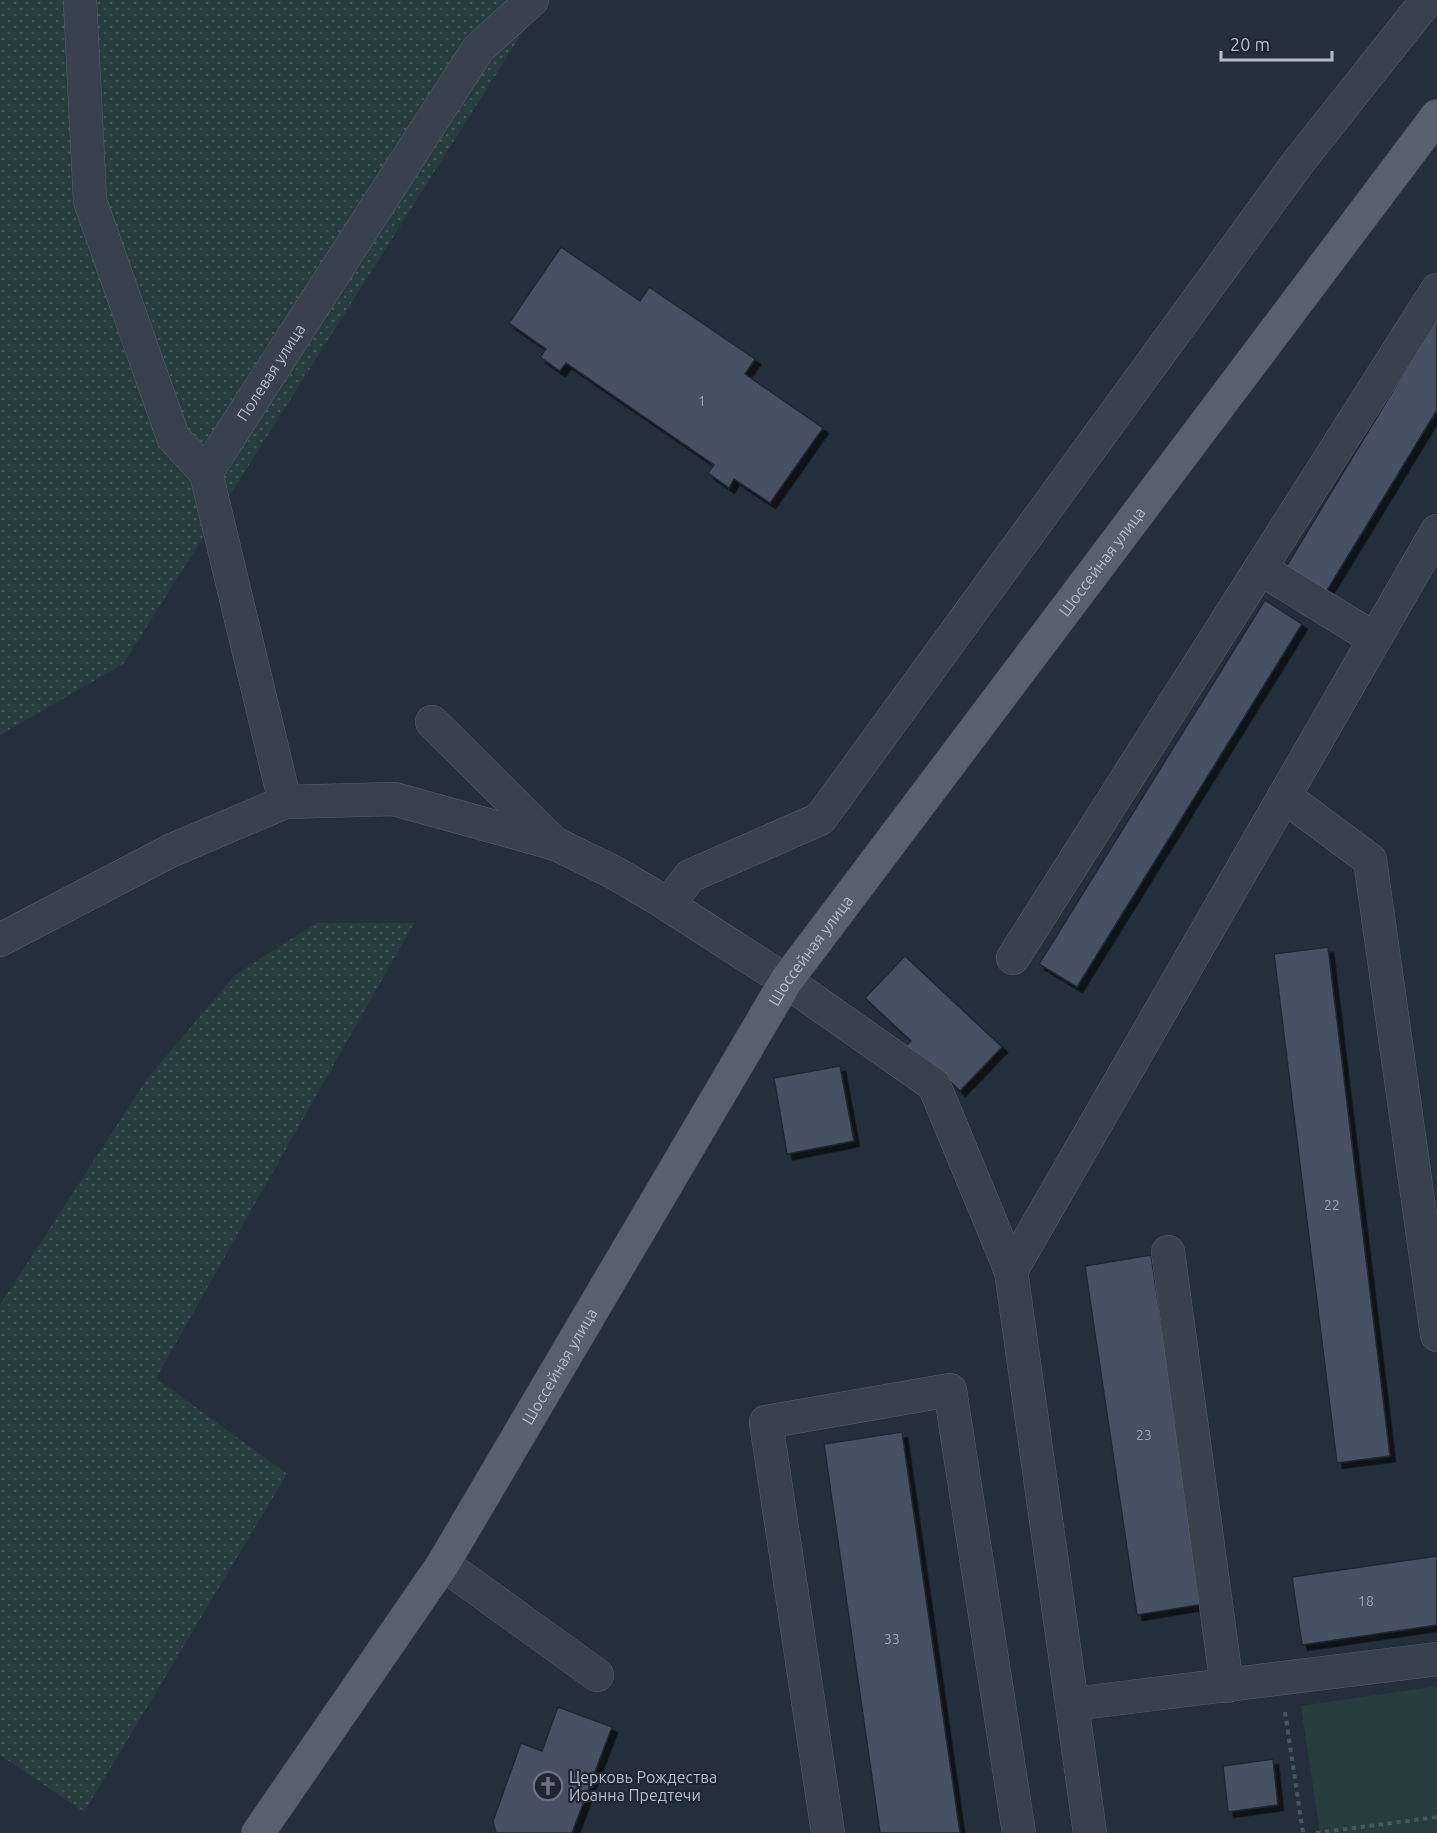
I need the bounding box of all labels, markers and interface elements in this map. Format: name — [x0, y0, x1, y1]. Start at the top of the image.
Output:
scale bar — [1221, 24, 1332, 62]
text: 20 m — [1230, 34, 1270, 54]
street label: Полевая улица — [233, 320, 308, 424]
house number: 1 — [698, 393, 706, 409]
street label: Шоссейная улица — [1055, 503, 1149, 620]
street label: Шоссейная улица — [765, 892, 856, 1009]
house number: 22 — [1324, 1197, 1340, 1213]
street label: Шоссейная улица — [518, 1305, 601, 1428]
house number: 23 — [1136, 1427, 1152, 1443]
house number: 18 — [1358, 1593, 1374, 1609]
house number: 33 — [884, 1631, 900, 1647]
place label: Церковь Рождества Иоанна Предтечи — [569, 1768, 717, 1804]
church icon: Церковь Рождества Иоанна Предтечи — [532, 1770, 564, 1802]

